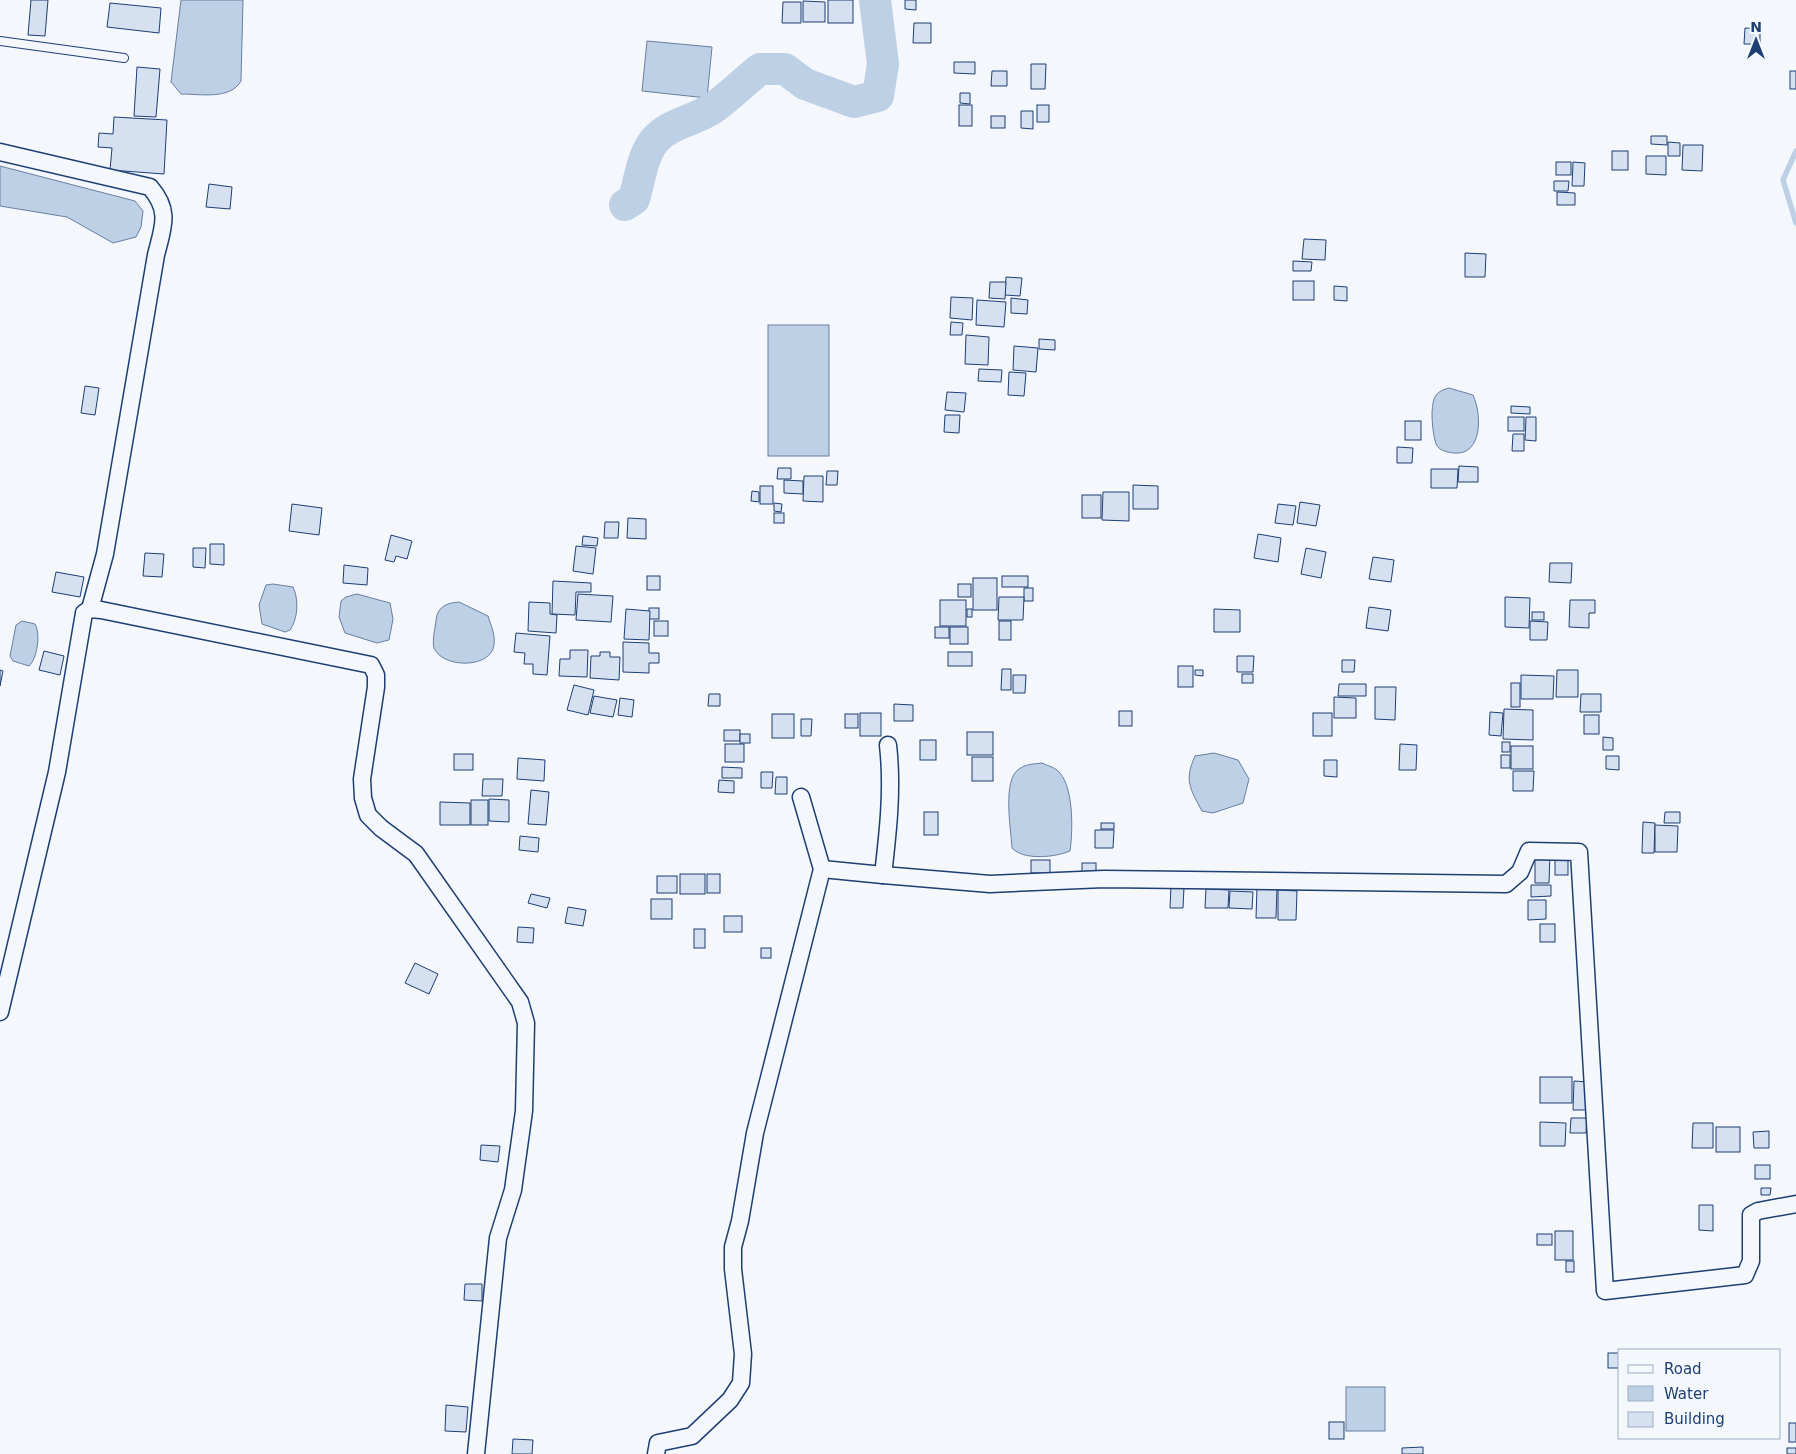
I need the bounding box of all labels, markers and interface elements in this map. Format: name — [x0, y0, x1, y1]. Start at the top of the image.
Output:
north arrow — [1731, 15, 1781, 65]
text: N — [1750, 19, 1762, 35]
legend — [1618, 1349, 1781, 1439]
text: Road — [1664, 1360, 1702, 1378]
text: Water — [1664, 1385, 1709, 1403]
text: Building — [1664, 1410, 1725, 1428]

